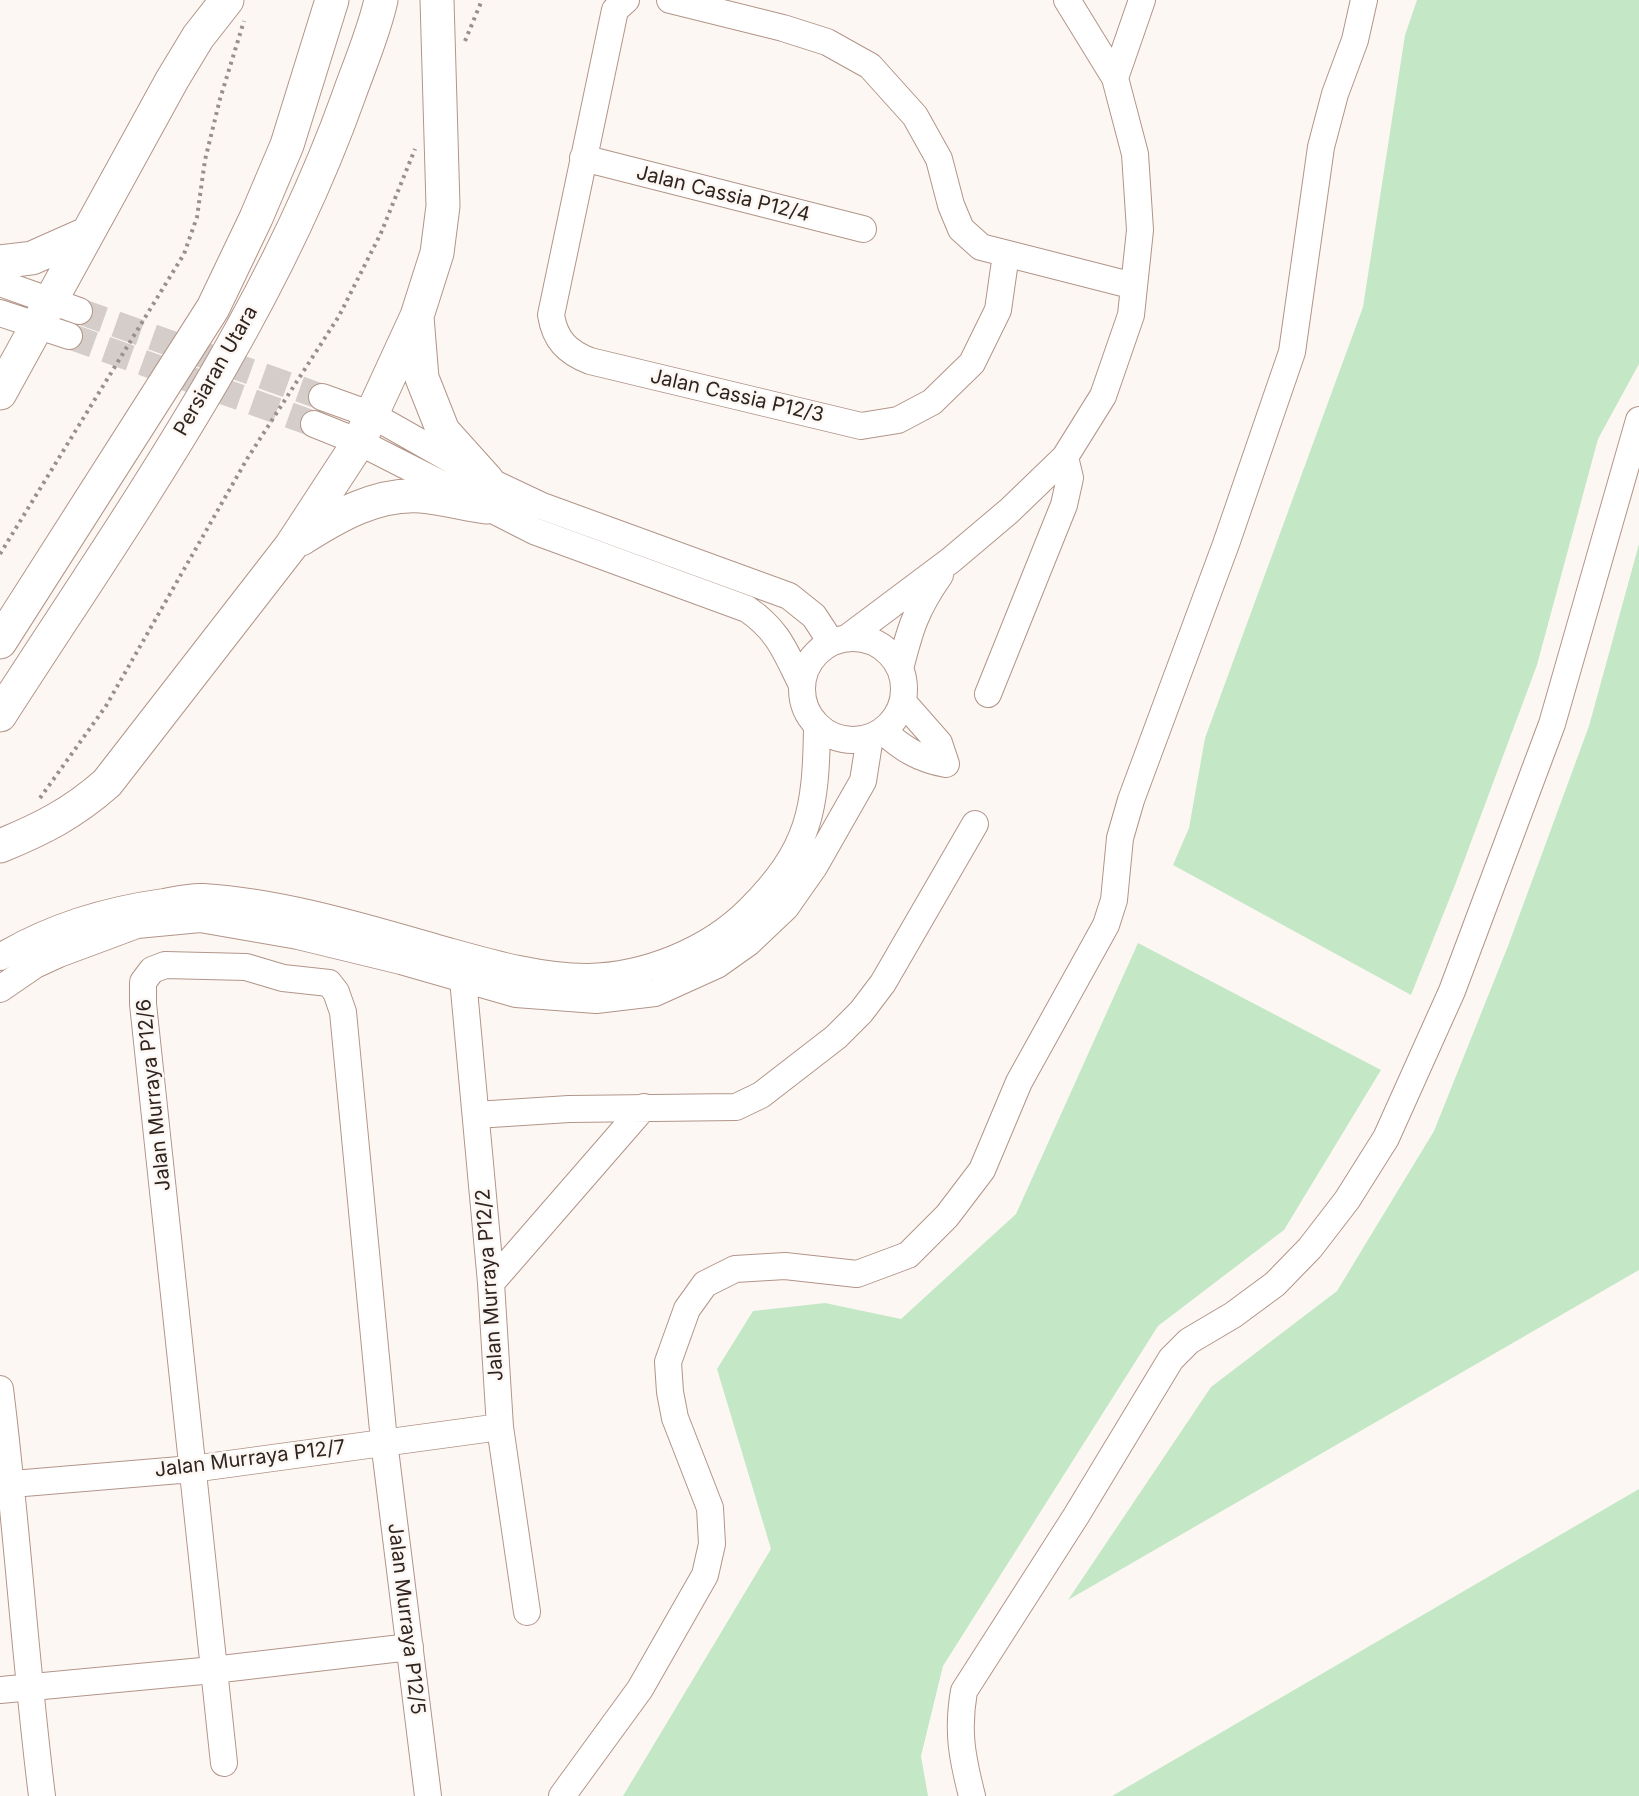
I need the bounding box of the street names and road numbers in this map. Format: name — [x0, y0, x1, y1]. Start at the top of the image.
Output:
street label: Jalan Cassia P12/4 — [634, 161, 812, 227]
street label: Persiaran Utara — [169, 302, 263, 440]
street label: Jalan Cassia P12/3 — [648, 364, 826, 428]
street label: Jalan Murraya P12/6 — [132, 998, 176, 1192]
street label: Jalan Murraya P12/2 — [471, 1188, 509, 1382]
street label: Jalan Murraya P12/7 — [153, 1435, 347, 1483]
street label: Jalan Murraya P12/5 — [382, 1522, 430, 1716]

